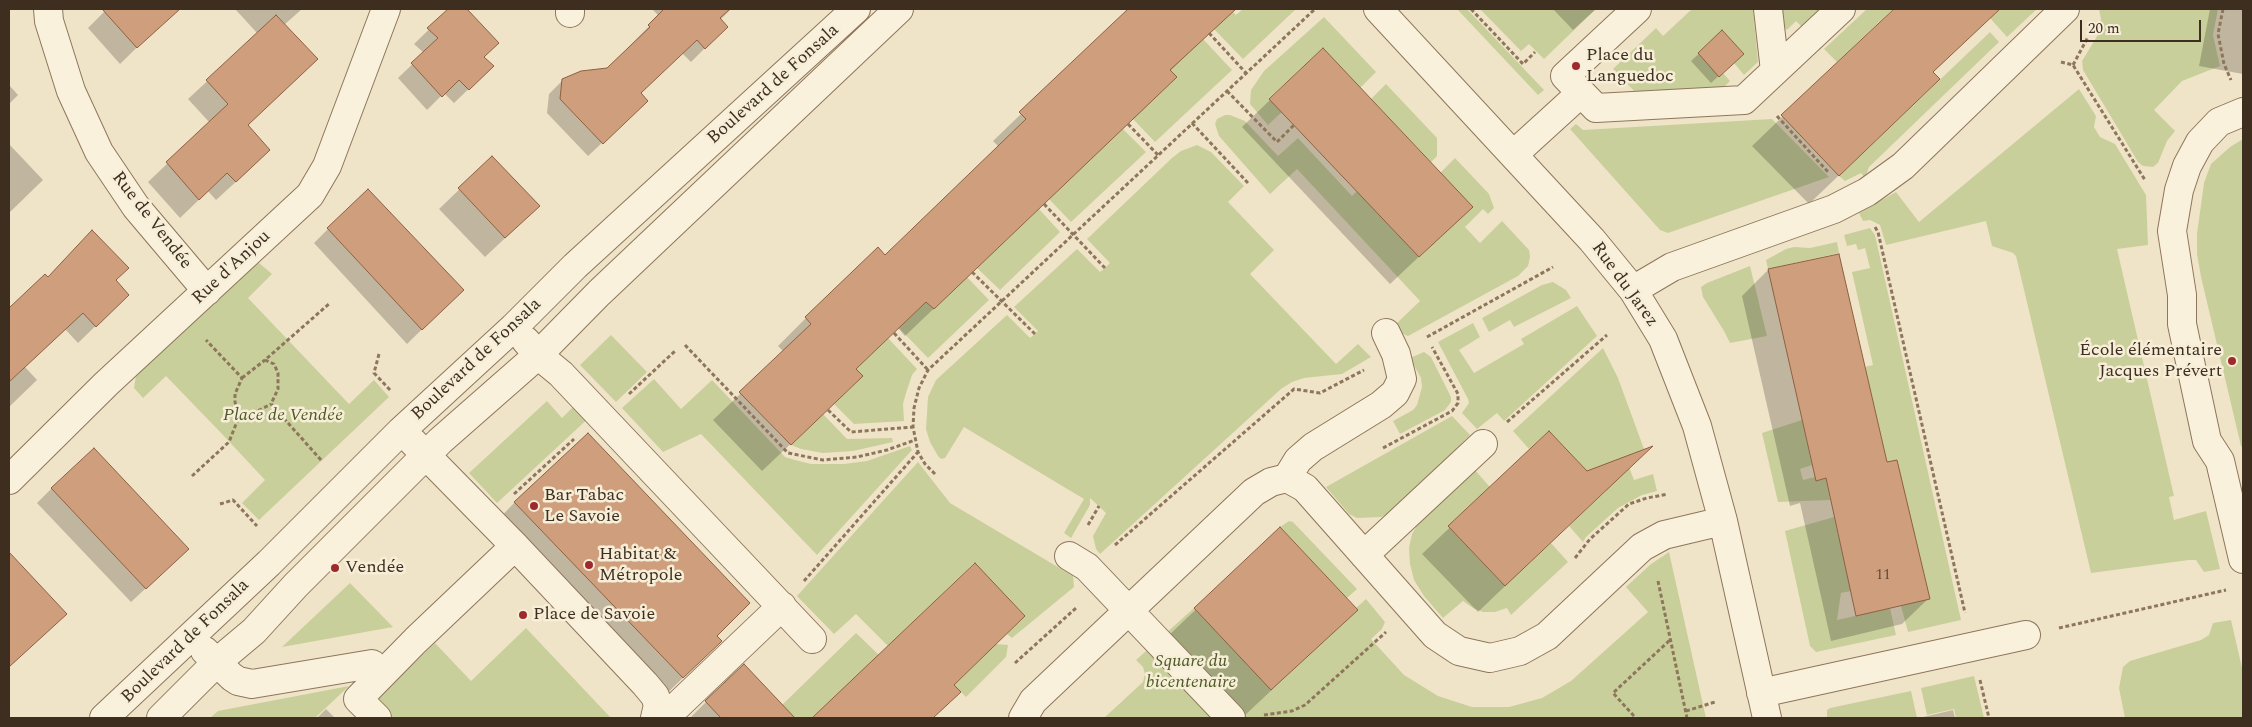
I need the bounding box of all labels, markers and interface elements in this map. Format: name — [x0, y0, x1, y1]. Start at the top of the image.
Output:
scale bar — [2082, 10, 2203, 42]
text: 20 m — [2088, 17, 2120, 40]
street label: Boulevard de Fonsala — [704, 20, 844, 150]
place label: Place du Languedoc — [1586, 45, 1674, 88]
marker: Place du Languedoc — [1570, 60, 1582, 72]
street label: Rue de Vendée — [106, 168, 196, 274]
street label: Rue d'Anjou — [188, 226, 276, 310]
street label: Rue du Jarez — [1586, 238, 1662, 332]
street label: Boulevard de Fonsala — [408, 294, 546, 426]
place label: École élémentaire Jacques Prévert — [2079, 340, 2222, 382]
marker: École élémentaire Jacques Prévert — [2226, 355, 2238, 367]
park label: Place de Vendée — [223, 405, 343, 427]
place label: Bar Tabac Le Savoie — [544, 485, 624, 528]
marker: Bar Tabac Le Savoie — [528, 500, 540, 512]
place label: Habitat & Métropole — [599, 544, 682, 586]
place label: Vendée — [345, 557, 404, 579]
marker: Habitat & Métropole — [583, 559, 595, 571]
marker: Vendée — [329, 562, 341, 574]
house number: 11 — [1876, 567, 1890, 585]
street label: Boulevard de Fonsala — [118, 575, 254, 709]
place label: Place de Savoie — [533, 604, 655, 626]
marker: Place de Savoie — [517, 609, 529, 621]
park label: Square du bicentenaire — [1146, 651, 1236, 694]

